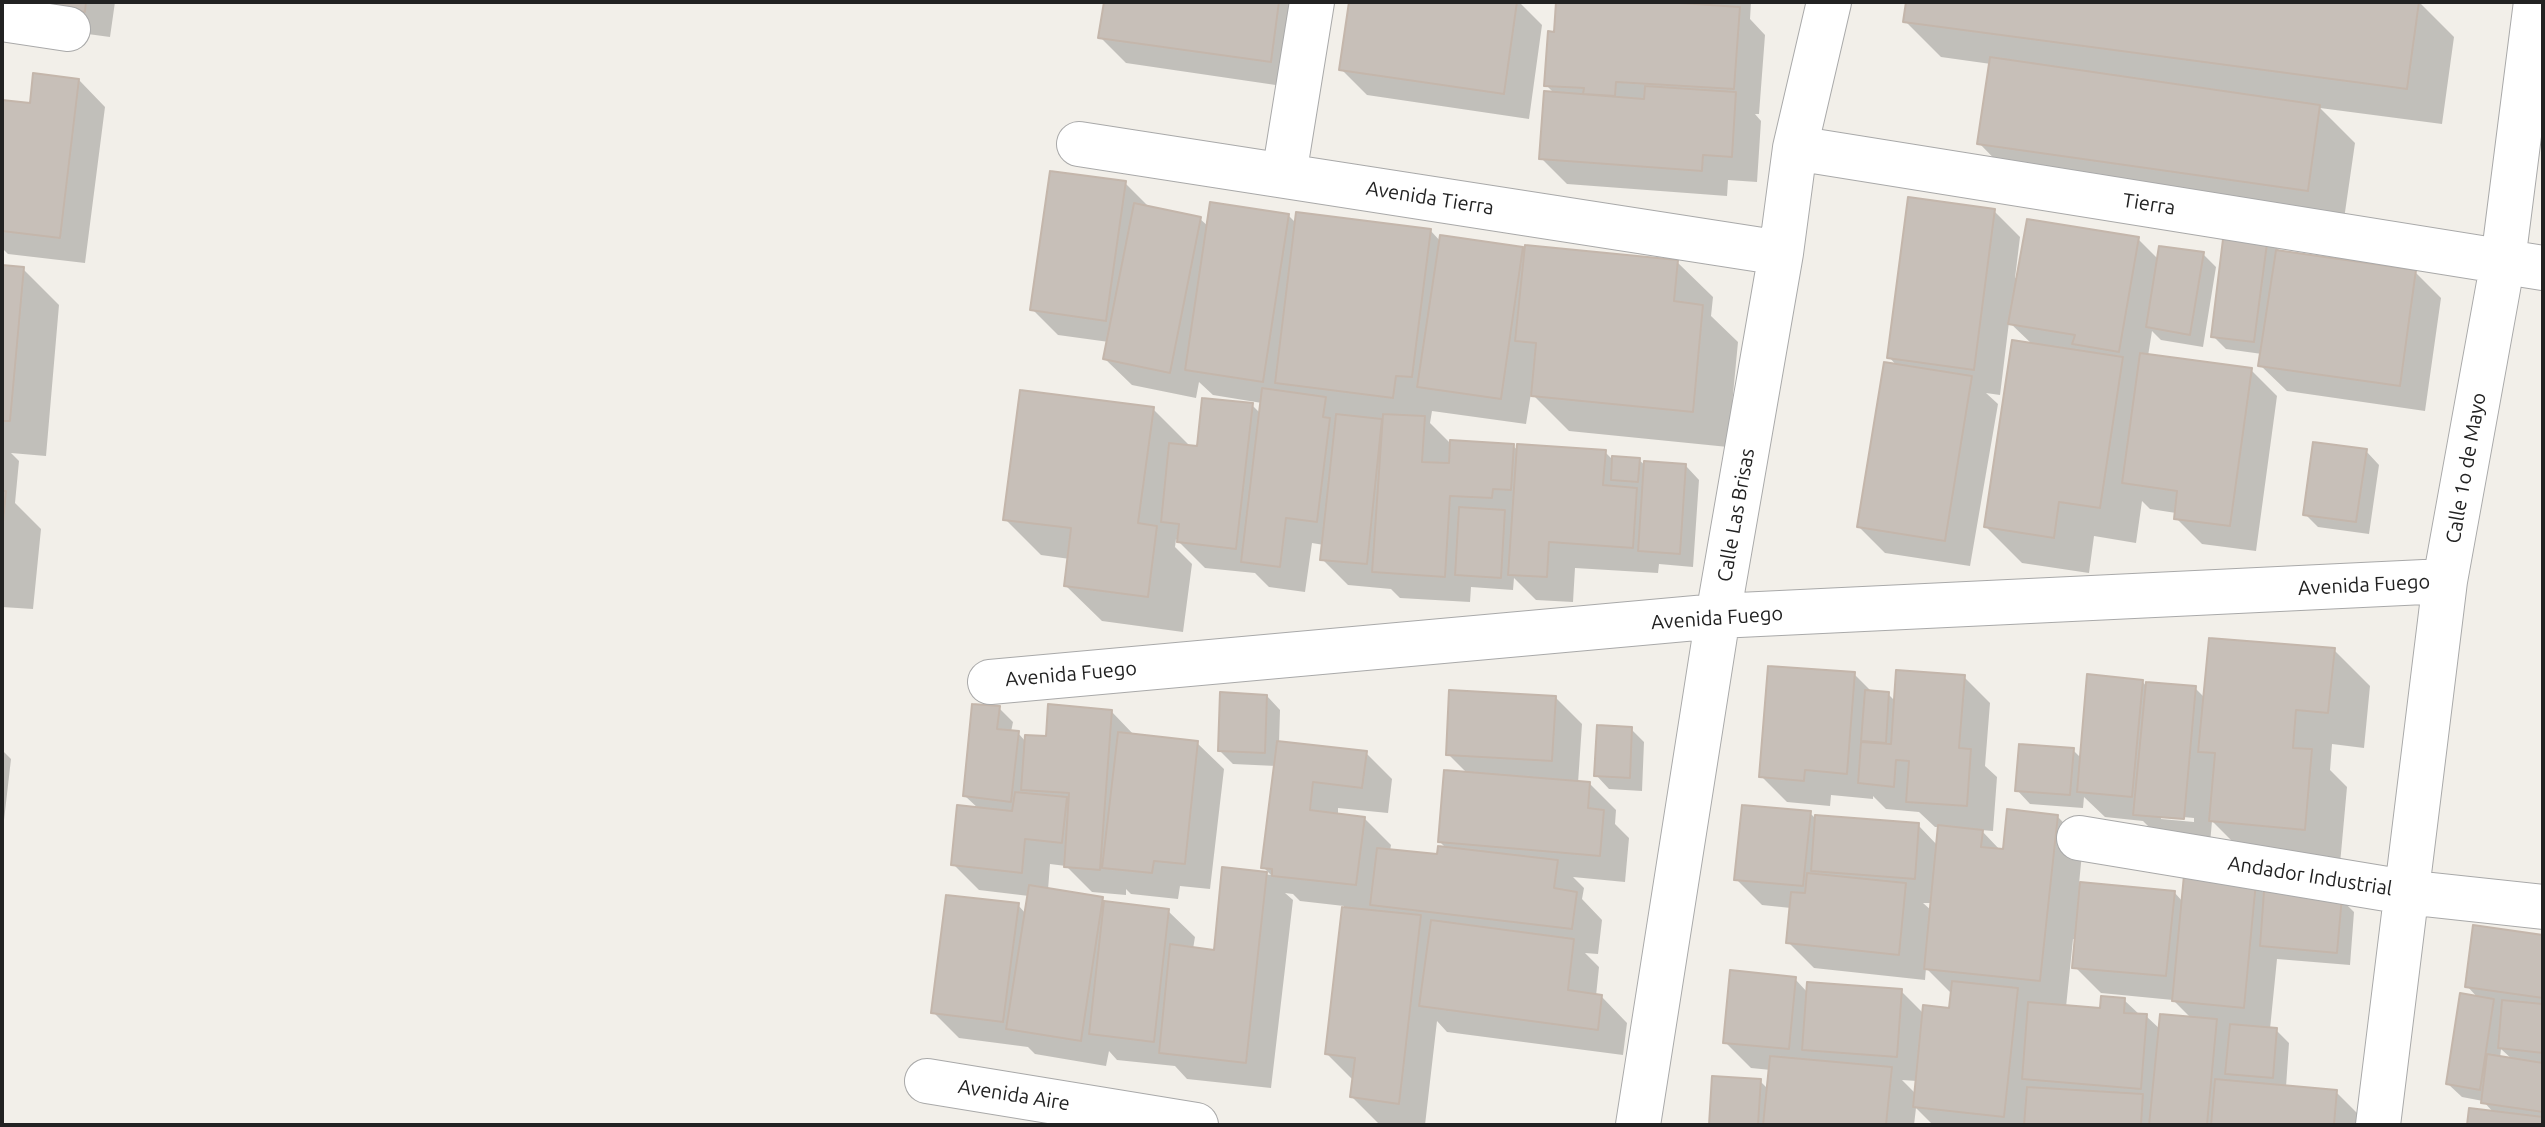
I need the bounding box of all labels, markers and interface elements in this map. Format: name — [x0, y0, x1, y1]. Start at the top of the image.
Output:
street label: Avenida Tierra — [1364, 176, 1496, 220]
street label: Tierra — [2121, 188, 2177, 220]
street label: Calle 1o de Mayo — [2441, 391, 2491, 545]
street label: Calle Las Brisas — [1712, 446, 1760, 584]
street label: Avenida Fuego — [2297, 570, 2431, 600]
street label: Avenida Fuego — [1650, 601, 1784, 635]
street label: Avenida Fuego — [1004, 656, 1138, 692]
street label: Andador Industrial — [2226, 851, 2394, 901]
street label: Avenida Aire — [956, 1074, 1072, 1116]

